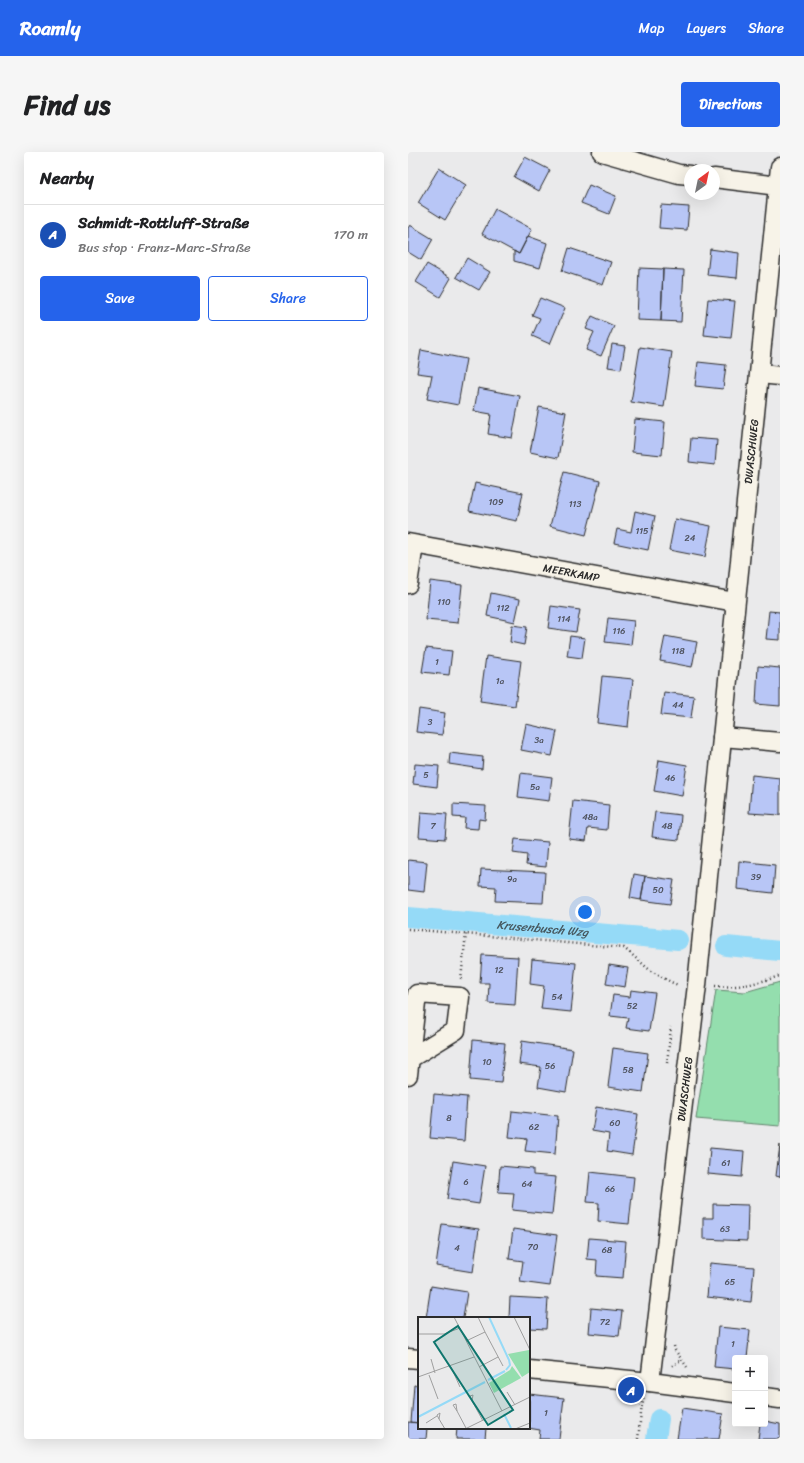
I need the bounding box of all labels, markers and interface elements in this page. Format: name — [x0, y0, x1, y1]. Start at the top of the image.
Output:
text: Roamly — [20, 12, 80, 45]
text: Map — [639, 16, 664, 41]
text: Layers — [686, 16, 726, 41]
text: Share — [748, 16, 784, 41]
text: Find us — [24, 80, 111, 129]
button: Directions — [681, 82, 780, 127]
text: Nearby — [40, 163, 94, 193]
north arrow — [684, 164, 720, 200]
text: Schmidt-Rottluff-Straße — [78, 210, 249, 236]
text: A — [49, 223, 57, 246]
text: 170 m — [333, 223, 368, 246]
text: Bus stop · Franz-Marc-Straße — [78, 236, 251, 259]
button: Save — [40, 276, 200, 321]
button: Share — [208, 276, 368, 321]
street label: DWASCHWEG — [738, 418, 764, 485]
house number: 109 — [488, 494, 504, 510]
house number: 113 — [569, 496, 581, 512]
house number: 115 — [635, 523, 649, 539]
house number: 24 — [685, 530, 696, 546]
street label: MEERKAMP — [542, 558, 602, 587]
house number: 110 — [437, 594, 451, 610]
house number: 112 — [497, 600, 509, 616]
house number: 114 — [557, 611, 571, 627]
house number: 116 — [613, 623, 625, 639]
house number: 118 — [671, 643, 685, 659]
house number: 1 — [435, 654, 439, 670]
house number: 1a — [496, 673, 505, 689]
house number: 44 — [672, 697, 684, 713]
house number: 3 — [428, 714, 433, 730]
house number: 3a — [534, 732, 544, 748]
house number: 5 — [423, 767, 429, 783]
house number: 46 — [665, 770, 675, 786]
house number: 5a — [530, 779, 540, 795]
house number: 48a — [582, 809, 598, 825]
house number: 7 — [430, 818, 436, 834]
house number: 48 — [661, 818, 673, 834]
house number: 39 — [751, 869, 762, 885]
house number: 9a — [507, 871, 518, 887]
house number: 50 — [652, 882, 664, 898]
your location — [575, 902, 595, 922]
water label: Krusenbusch Wzg — [496, 914, 590, 943]
house number: 12 — [494, 962, 504, 978]
house number: 54 — [551, 989, 563, 1005]
house number: 52 — [627, 998, 637, 1014]
house number: 10 — [482, 1054, 492, 1070]
street label: DWASCHWEG — [671, 1056, 698, 1122]
house number: 56 — [545, 1058, 555, 1074]
house number: 58 — [623, 1062, 634, 1078]
house number: 8 — [446, 1110, 452, 1126]
house number: 60 — [610, 1115, 621, 1131]
house number: 62 — [529, 1119, 539, 1135]
house number: 61 — [722, 1155, 731, 1171]
house number: 6 — [463, 1174, 469, 1190]
house number: 64 — [522, 1176, 533, 1192]
house number: 66 — [605, 1181, 615, 1197]
house number: 63 — [720, 1221, 730, 1237]
house number: 70 — [528, 1239, 539, 1255]
house number: 4 — [454, 1240, 460, 1256]
house number: 68 — [602, 1242, 613, 1258]
house number: 65 — [725, 1274, 736, 1290]
house number: 72 — [600, 1314, 610, 1330]
inset map — [418, 1317, 530, 1429]
house number: 1 — [731, 1336, 735, 1352]
map controls — [732, 1355, 768, 1427]
button: + — [732, 1355, 768, 1391]
pin: A — [618, 1375, 644, 1405]
button: − — [732, 1391, 768, 1427]
house number: 1 — [544, 1405, 548, 1421]

